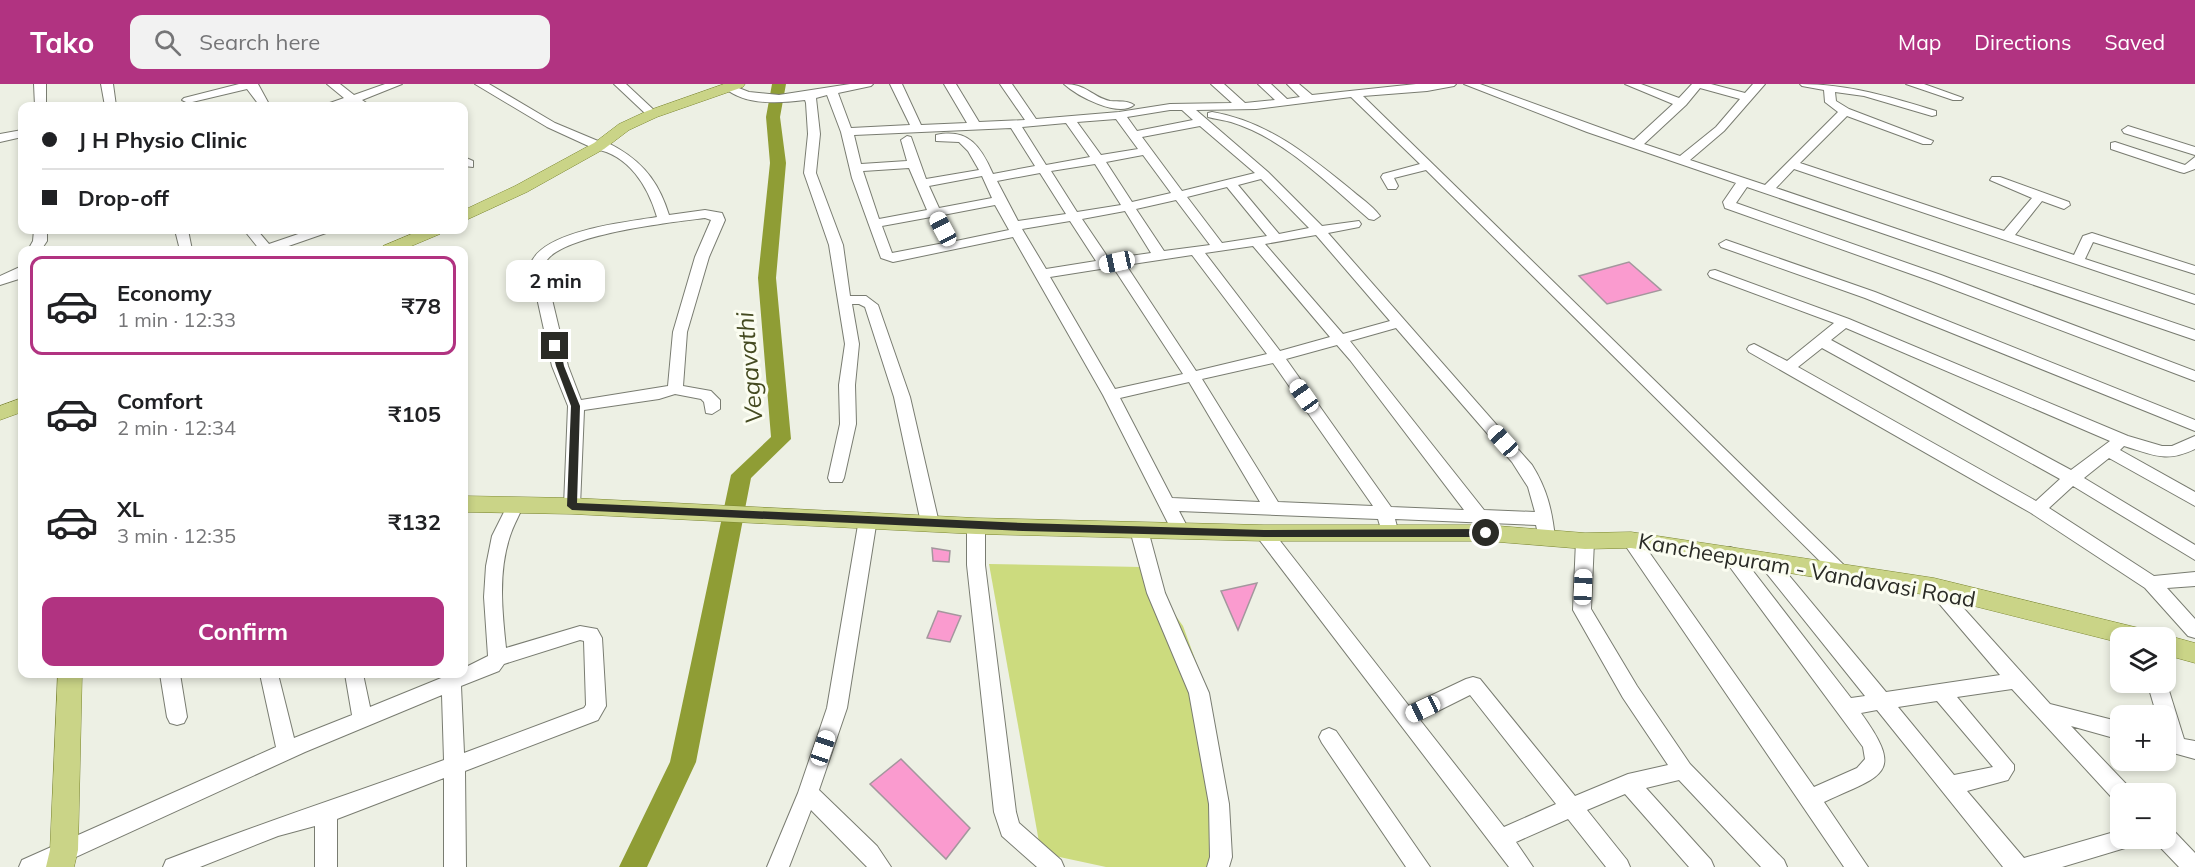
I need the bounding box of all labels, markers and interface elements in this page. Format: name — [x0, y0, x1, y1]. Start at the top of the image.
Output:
search box — [130, 15, 550, 69]
text: Tako — [30, 25, 94, 60]
icon: search — [151, 26, 184, 59]
text: Search here — [199, 28, 320, 56]
text: Map — [1898, 29, 1941, 55]
text: Directions — [1974, 29, 2071, 55]
text: Saved — [2104, 29, 2165, 55]
text: J H Physio Clinic — [78, 126, 247, 154]
text: Drop-off — [78, 184, 169, 212]
car — [927, 209, 959, 249]
car — [1098, 249, 1136, 275]
callout: 2 min — [506, 259, 604, 301]
text: 2 min — [529, 268, 582, 293]
icon: car — [45, 279, 99, 333]
text: Economy — [117, 279, 212, 307]
text: ₹78 — [401, 292, 441, 320]
text: 1 min · 12:33 — [117, 307, 236, 332]
water label: Vegavathi — [729, 311, 769, 425]
route end — [541, 332, 568, 359]
car — [1286, 376, 1322, 416]
icon: car — [45, 387, 99, 441]
text: Comfort — [117, 387, 203, 415]
text: ₹105 — [388, 400, 441, 428]
text: 2 min · 12:34 — [117, 415, 236, 440]
car — [1484, 422, 1522, 460]
icon: car — [45, 495, 99, 549]
text: XL — [117, 495, 144, 523]
text: ₹132 — [388, 508, 441, 536]
route start — [1472, 519, 1499, 546]
text: 3 min · 12:35 — [117, 523, 236, 548]
street label: Kancheepuram - Vandavasi Road — [1636, 527, 1978, 613]
car — [1573, 569, 1593, 605]
button: Confirm — [42, 597, 444, 666]
map controls — [2110, 627, 2176, 849]
button: layers — [2110, 627, 2176, 693]
car — [1403, 693, 1443, 725]
button: + — [2110, 705, 2176, 771]
car — [809, 728, 837, 768]
button: − — [2110, 783, 2176, 849]

